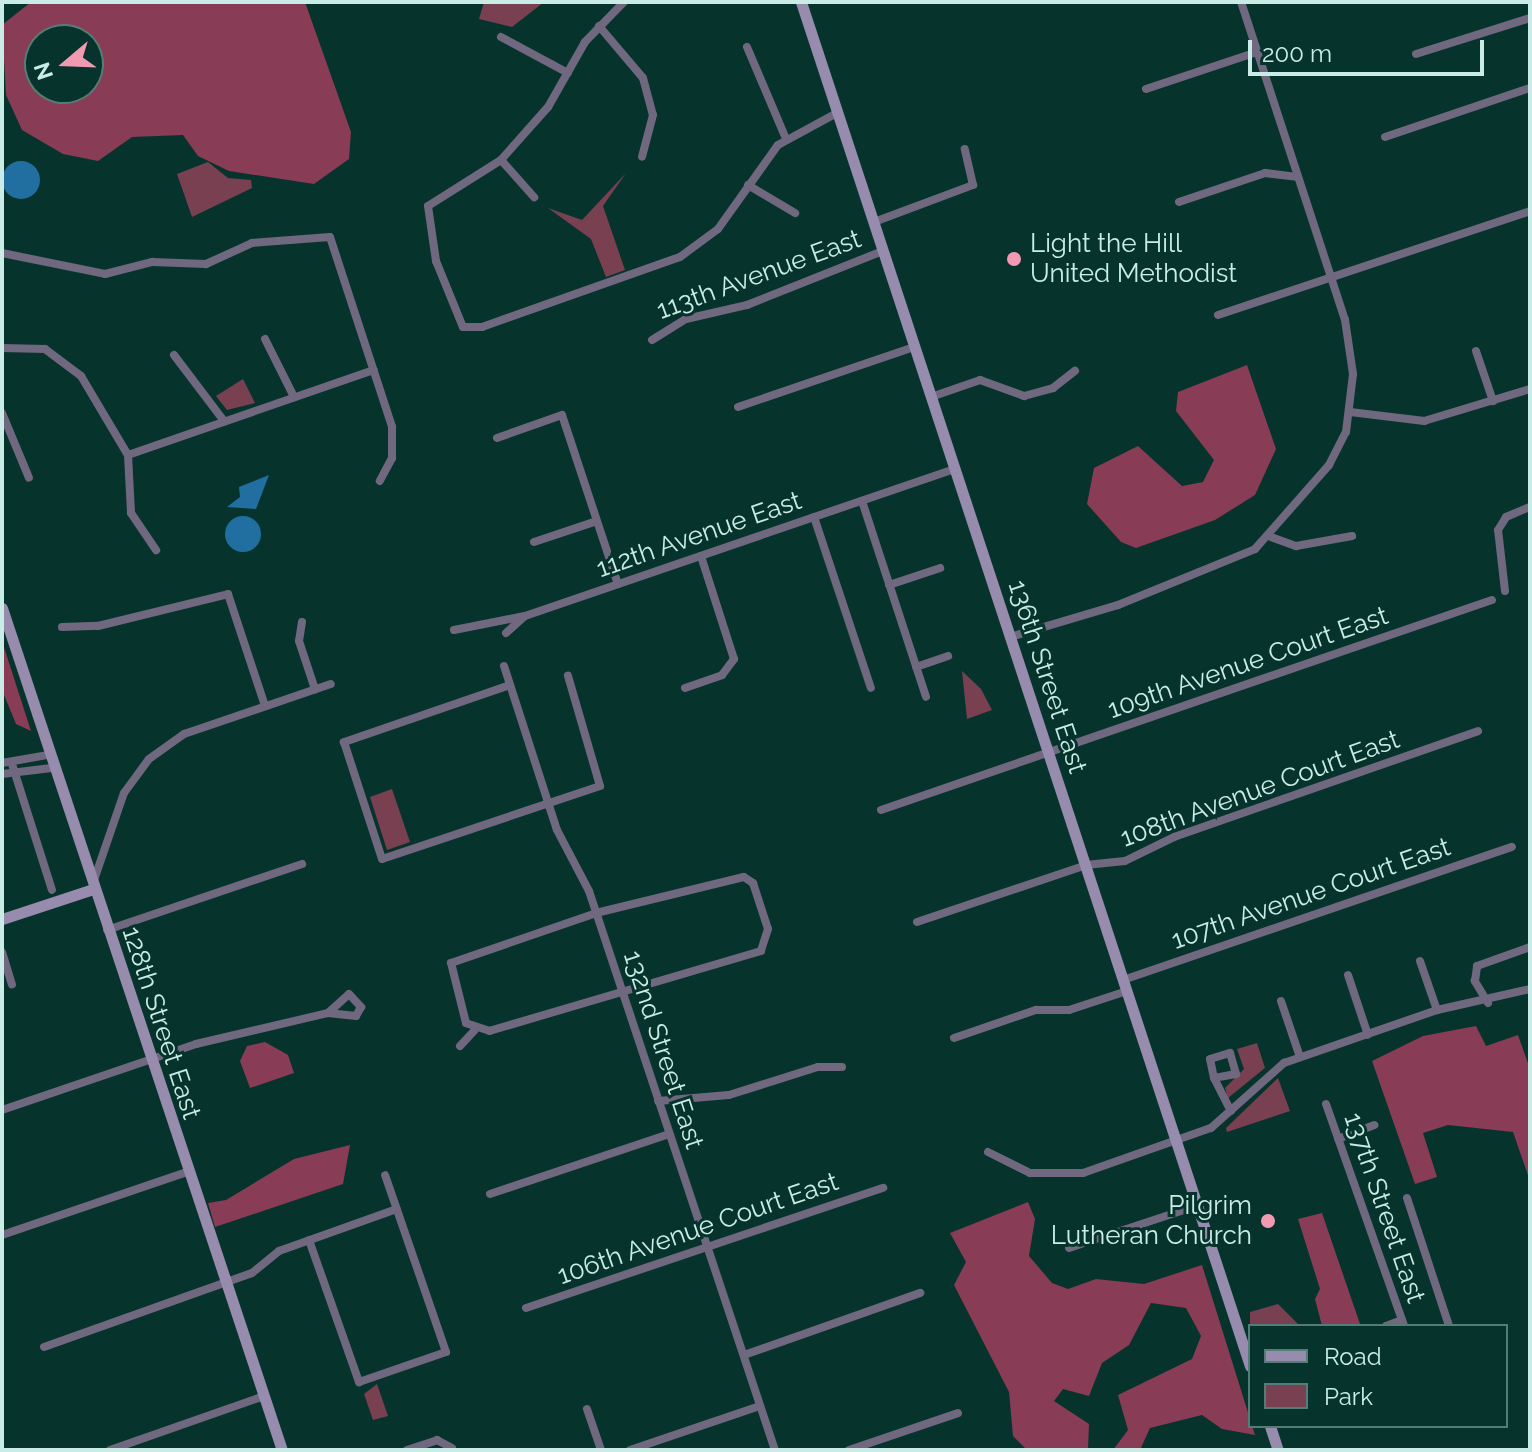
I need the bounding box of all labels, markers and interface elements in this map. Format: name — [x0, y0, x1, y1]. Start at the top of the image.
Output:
north arrow — [24, 24, 104, 104]
scale bar — [1252, 24, 1488, 74]
text: 200 m — [1262, 39, 1332, 68]
text: N — [28, 59, 58, 83]
street label: 113th Avenue East — [652, 223, 866, 327]
place label: Light the Hill United Methodist — [1030, 228, 1237, 290]
marker: Light the Hill United Methodist — [1005, 250, 1023, 268]
street label: 112th Avenue East — [592, 485, 806, 585]
street label: 136th Street East — [1001, 577, 1093, 777]
street label: 109th Avenue Court East — [1103, 600, 1393, 726]
street label: 108th Avenue Court East — [1116, 724, 1404, 854]
street label: 107th Avenue Court East — [1167, 831, 1455, 957]
street label: 128th Street East — [115, 923, 207, 1123]
street label: 132nd Street East — [616, 947, 710, 1153]
street label: 137th Street East — [1337, 1109, 1431, 1307]
street label: 106th Avenue Court East — [553, 1166, 843, 1292]
place label: Pilgrim Lutheran Church — [1051, 1190, 1252, 1252]
marker: Pilgrim Lutheran Church — [1259, 1212, 1277, 1230]
legend — [1248, 1324, 1508, 1428]
text: Road — [1324, 1342, 1382, 1371]
text: Park — [1324, 1382, 1373, 1411]

